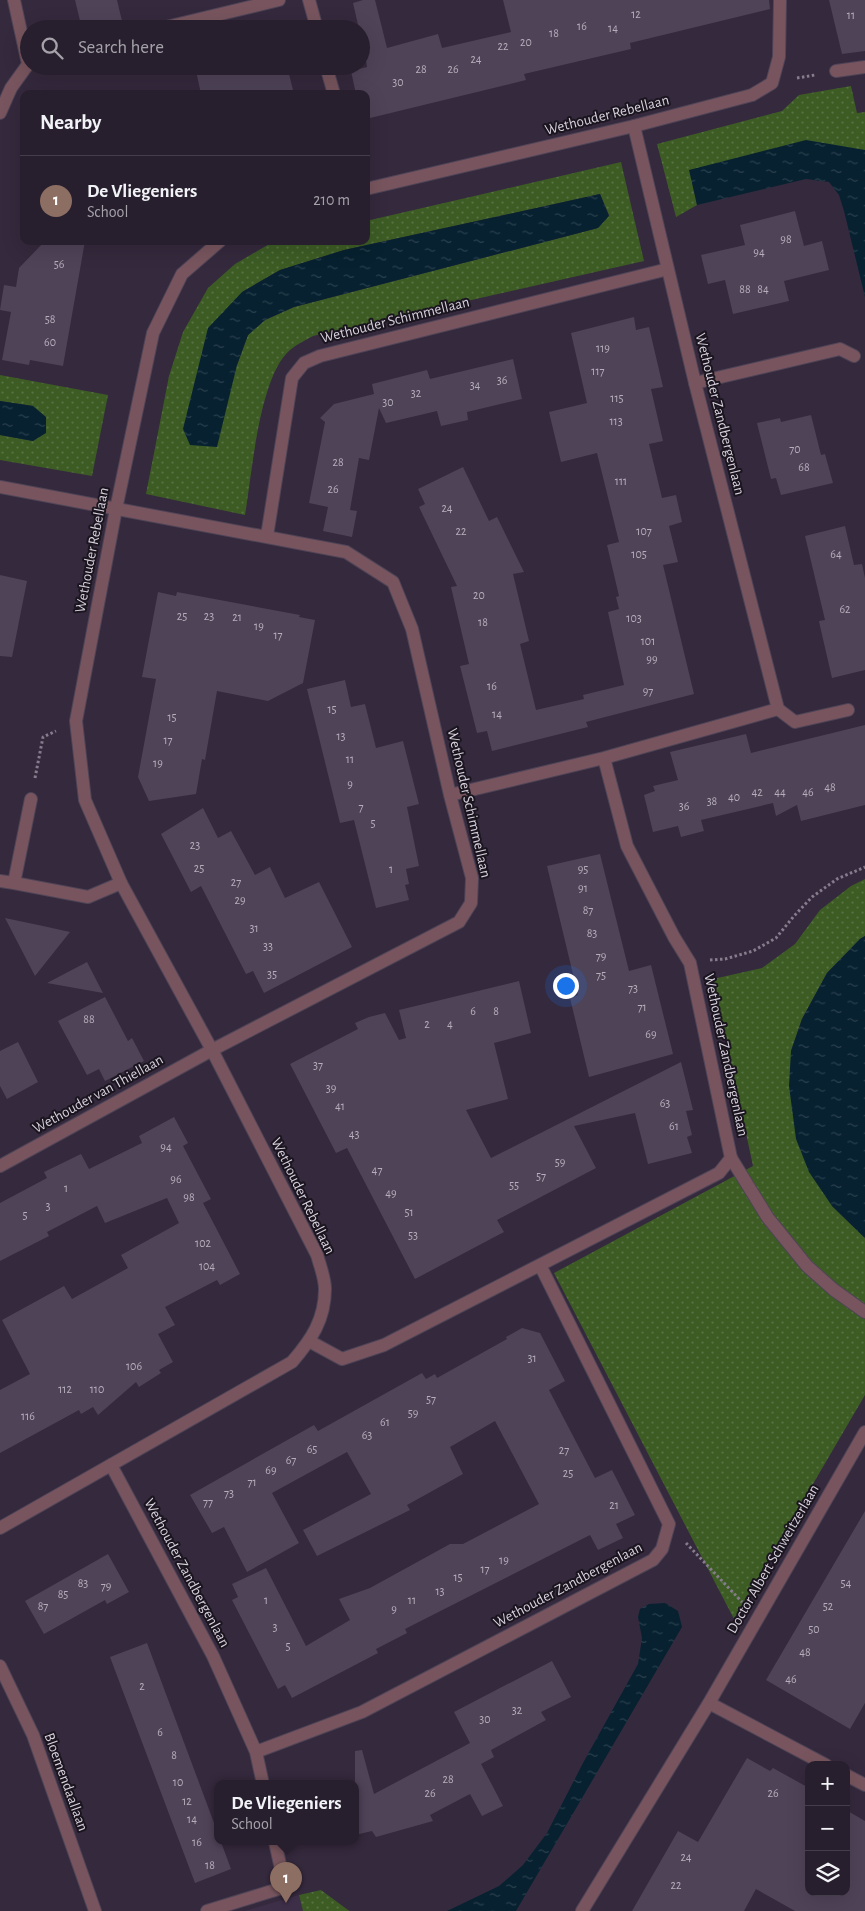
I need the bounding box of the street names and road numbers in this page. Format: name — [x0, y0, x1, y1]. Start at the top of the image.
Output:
street label: Wethouder Rebellaan — [543, 92, 671, 138]
street label: Wethouder Schimmellaan — [319, 294, 471, 346]
street label: Wethouder Zandbergenlaan — [693, 332, 747, 496]
street label: Wethouder Rebellaan — [72, 486, 112, 614]
street label: Wethouder Schimmellaan — [444, 727, 494, 879]
street label: Wethouder Zandbergenlaan — [701, 972, 751, 1138]
street label: Wethouder van Thiellaan — [30, 1052, 166, 1136]
street label: Wethouder Rebellaan — [268, 1135, 338, 1257]
street label: Doctor Albert Schweitzerlaan — [724, 1482, 822, 1636]
street label: Wethouder Zandbergenlaan — [141, 1496, 233, 1650]
street label: Wethouder Zandbergenlaan — [491, 1539, 645, 1631]
street label: Bloemendaallaan — [41, 1731, 91, 1833]

